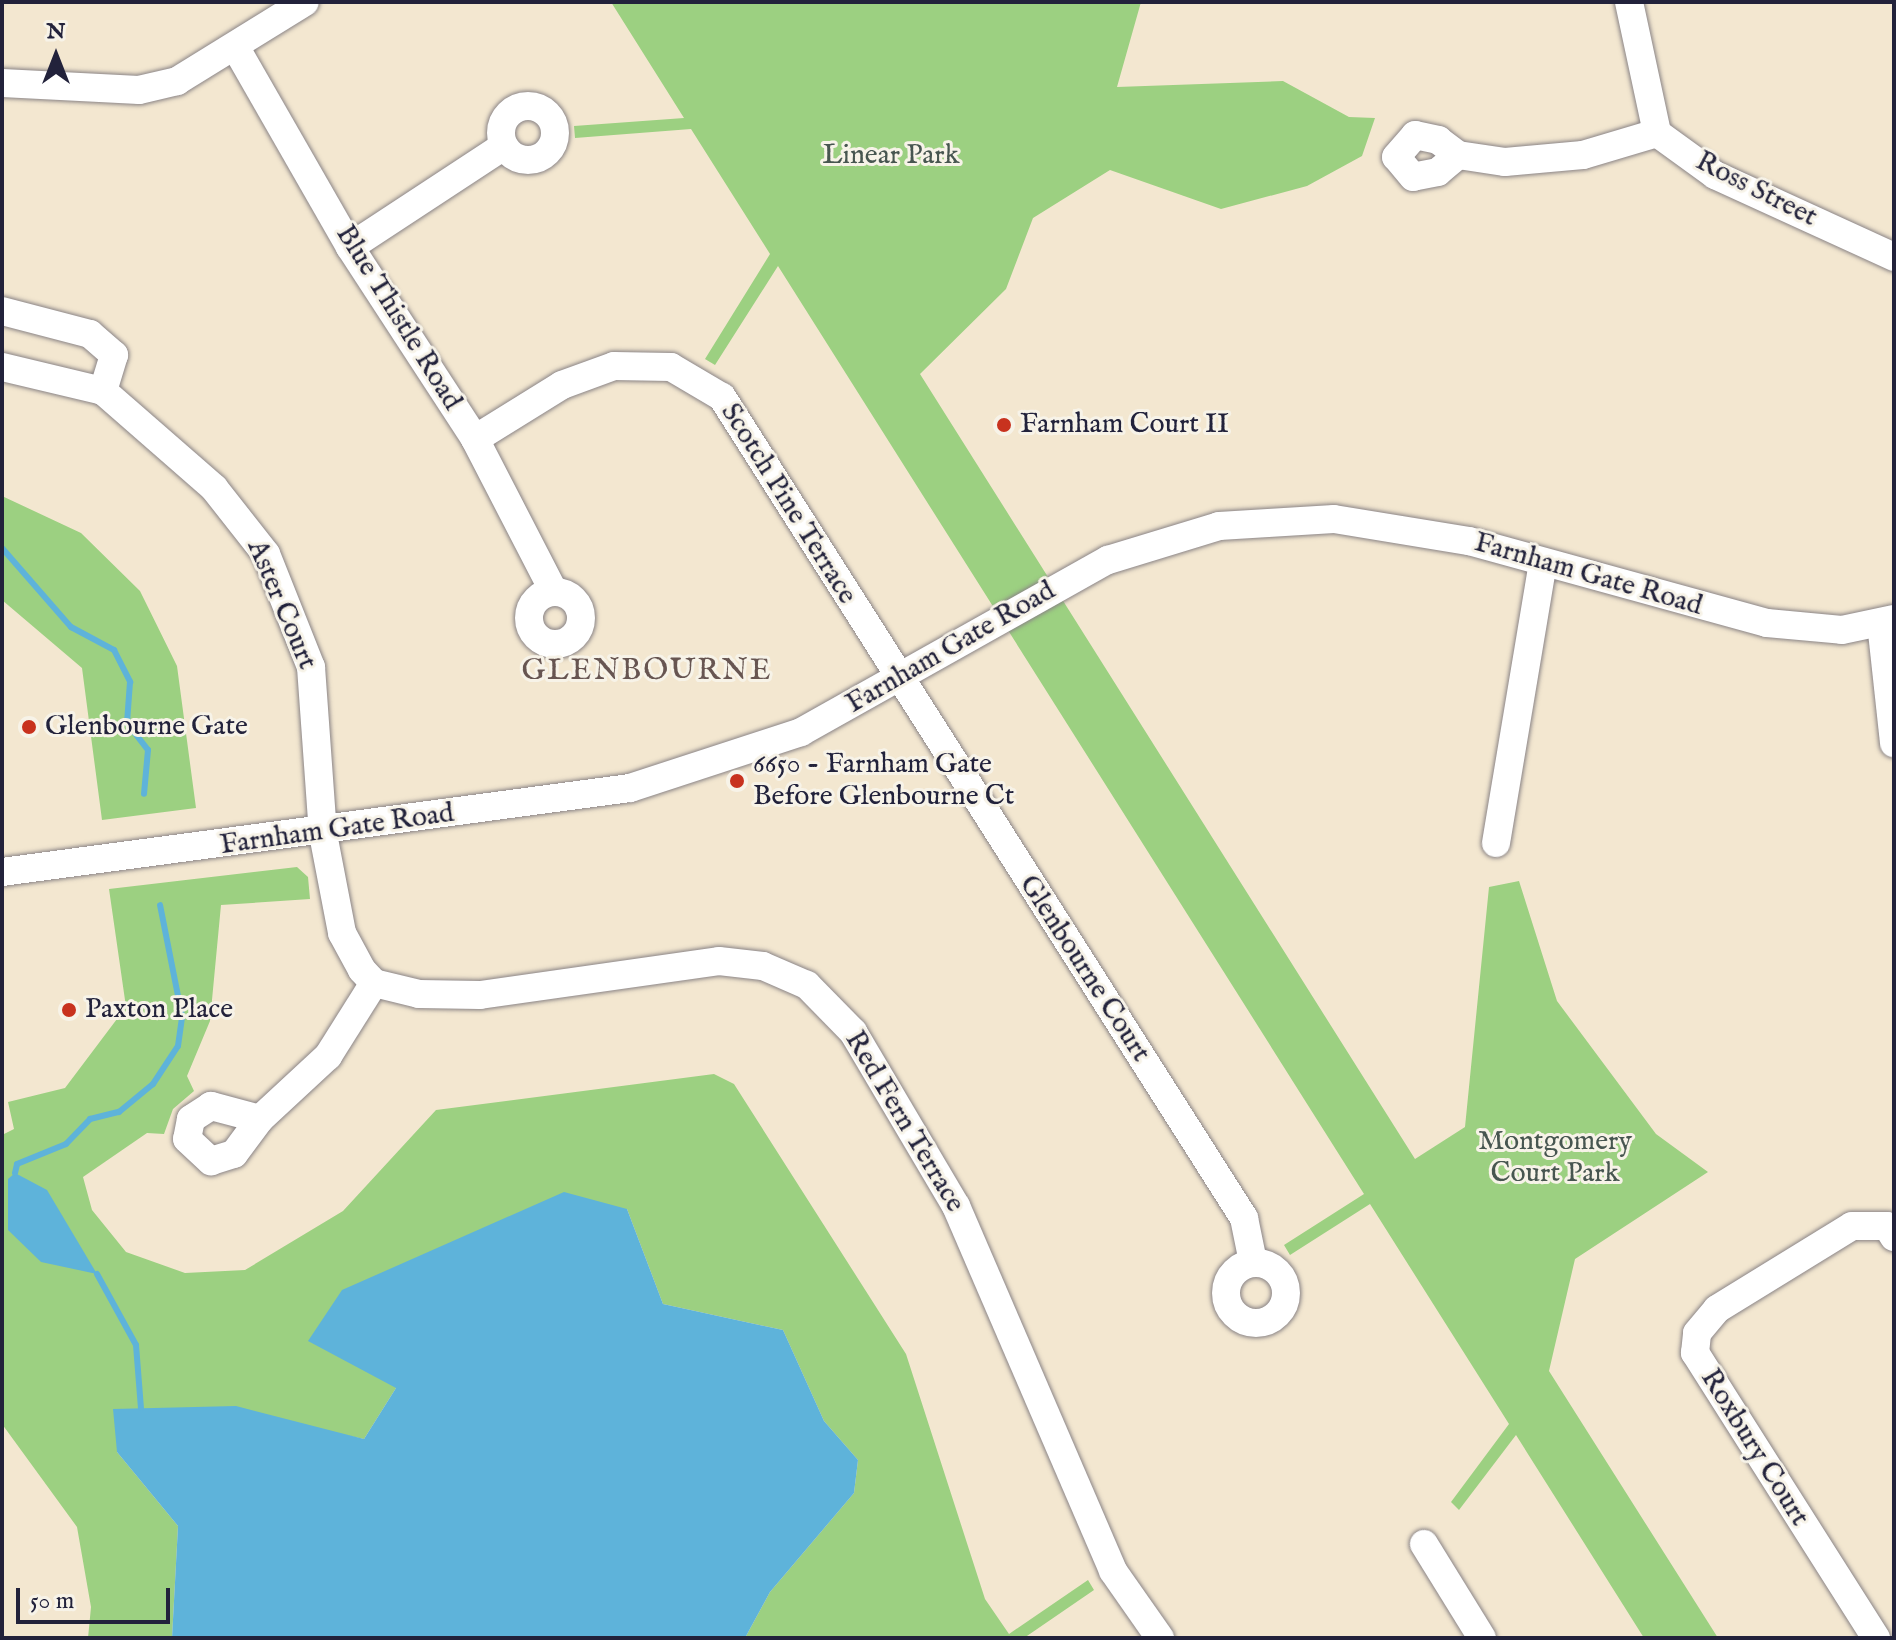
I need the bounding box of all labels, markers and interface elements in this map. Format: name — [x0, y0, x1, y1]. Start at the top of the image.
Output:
north arrow — [16, 16, 96, 96]
text: N — [46, 18, 66, 46]
park label: Linear Park — [823, 139, 959, 173]
street label: Ross Street — [1690, 145, 1822, 235]
street label: Blue Thistle Road — [328, 219, 468, 417]
street label: Scotch Pine Terrace — [713, 398, 863, 610]
place label: Farnham Court II — [1020, 408, 1229, 442]
marker: Farnham Court II — [995, 416, 1013, 434]
street label: Farnham Gate Road — [1470, 526, 1706, 624]
street label: Aster Court — [239, 535, 323, 675]
street label: Farnham Gate Road — [841, 575, 1061, 721]
district label: GLENBOURNE — [521, 653, 773, 689]
place label: Glenbourne Gate — [45, 710, 248, 744]
marker: Glenbourne Gate — [20, 718, 38, 736]
place label: 6650 - Farnham Gate Before Glenbourne Ct — [753, 748, 1014, 814]
marker: 6650 - Farnham Gate Before Glenbourne Ct — [728, 772, 746, 790]
street label: Farnham Gate Road — [218, 797, 456, 863]
street label: Glenbourne Court — [1011, 869, 1157, 1069]
place label: Paxton Place — [85, 993, 233, 1027]
marker: Paxton Place — [60, 1001, 78, 1019]
street label: Red Fern Terrace — [837, 1025, 971, 1219]
park label: Montgomery Court Park — [1478, 1125, 1632, 1191]
street label: Roxbury Court — [1692, 1363, 1816, 1533]
scale bar — [20, 1572, 174, 1622]
text: 50 m — [30, 1586, 74, 1617]

